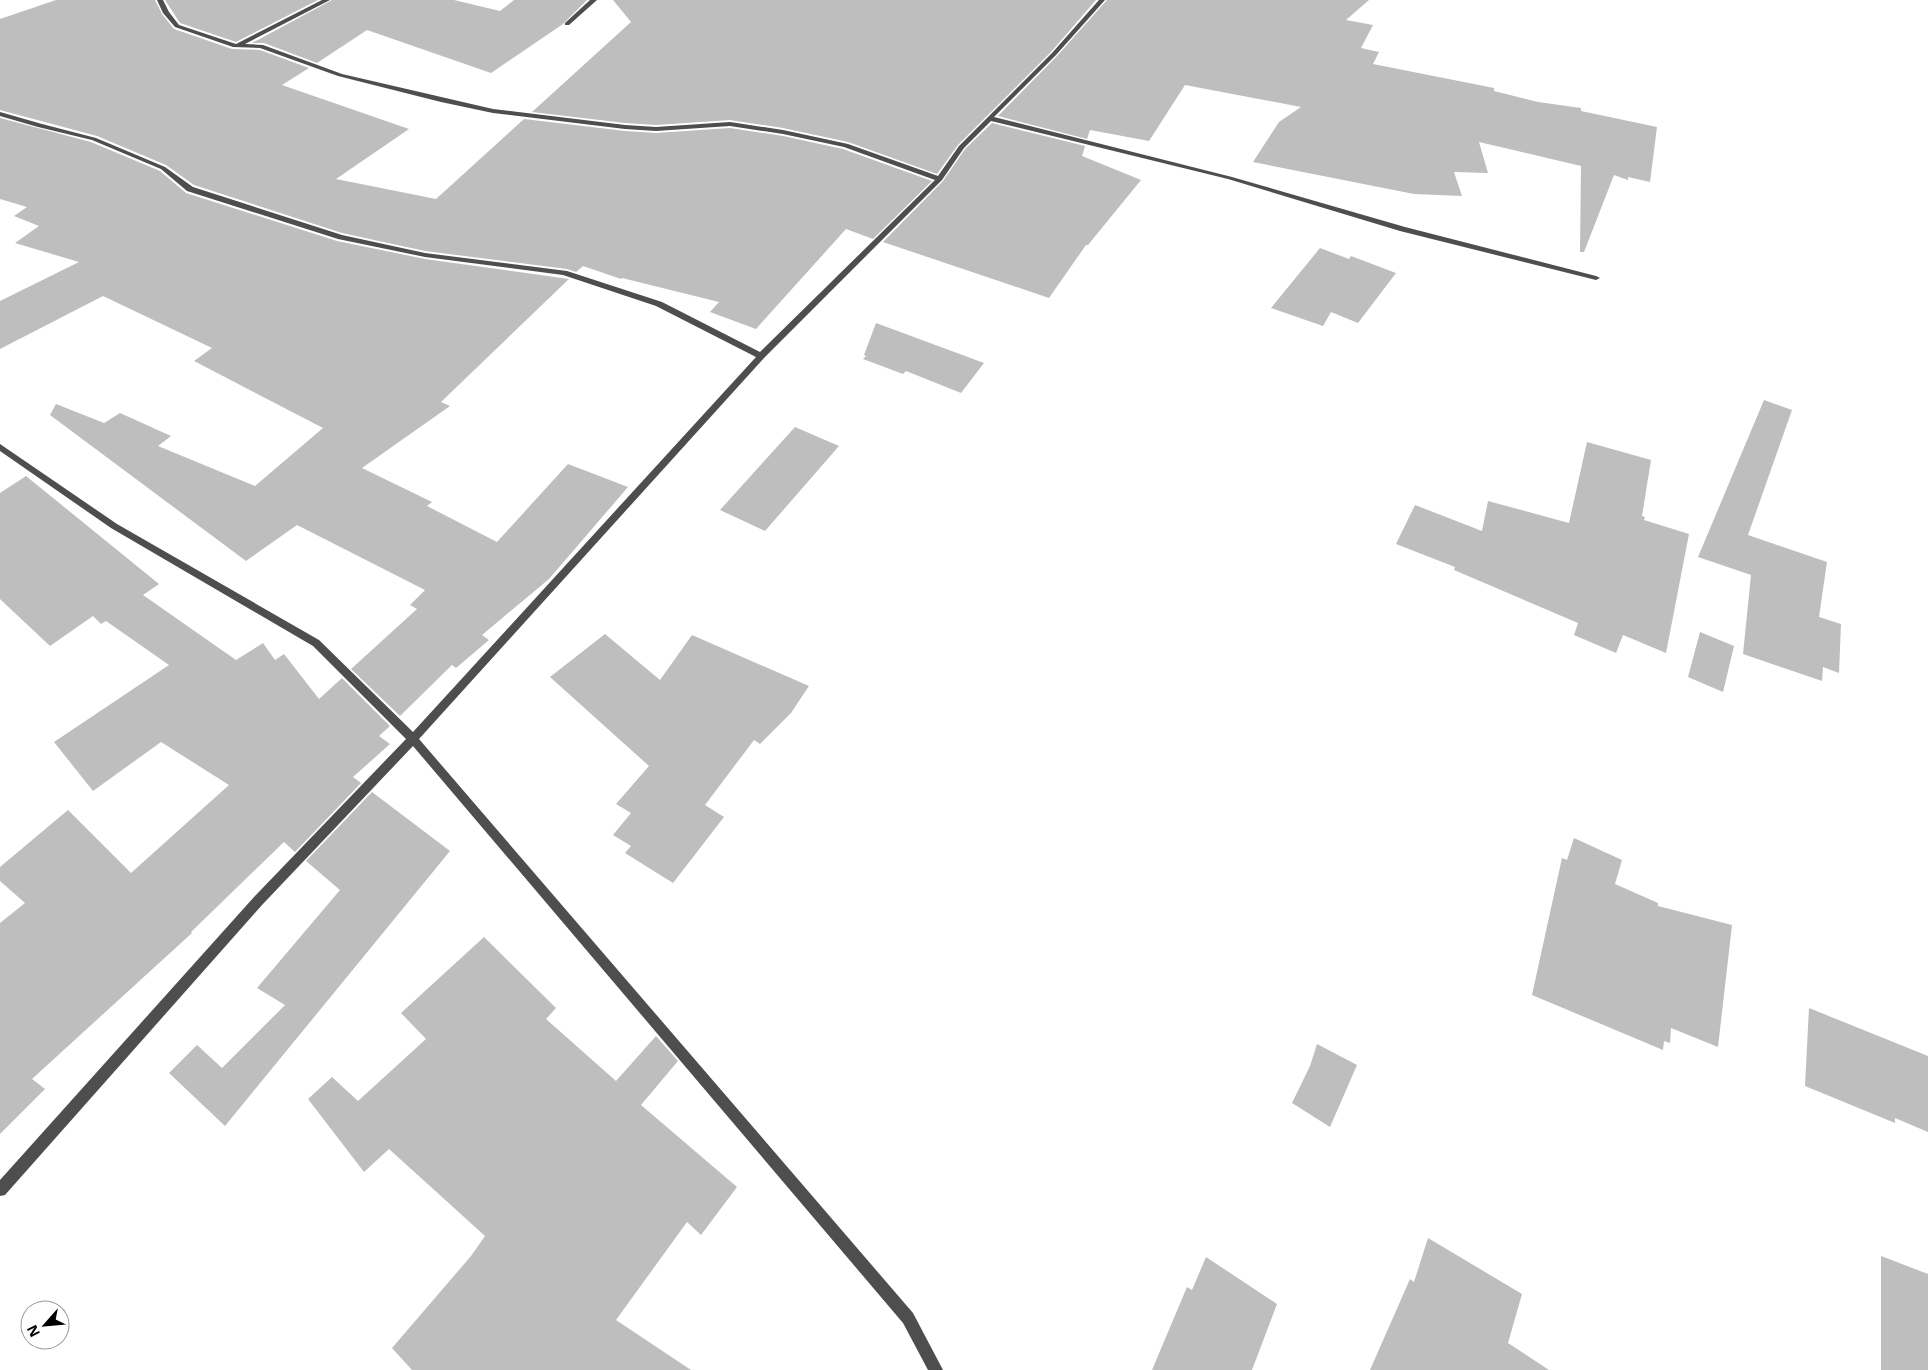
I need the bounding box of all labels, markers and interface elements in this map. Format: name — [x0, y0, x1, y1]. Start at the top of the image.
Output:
north arrow — [20, 1300, 70, 1350]
text: N — [22, 1322, 44, 1341]

